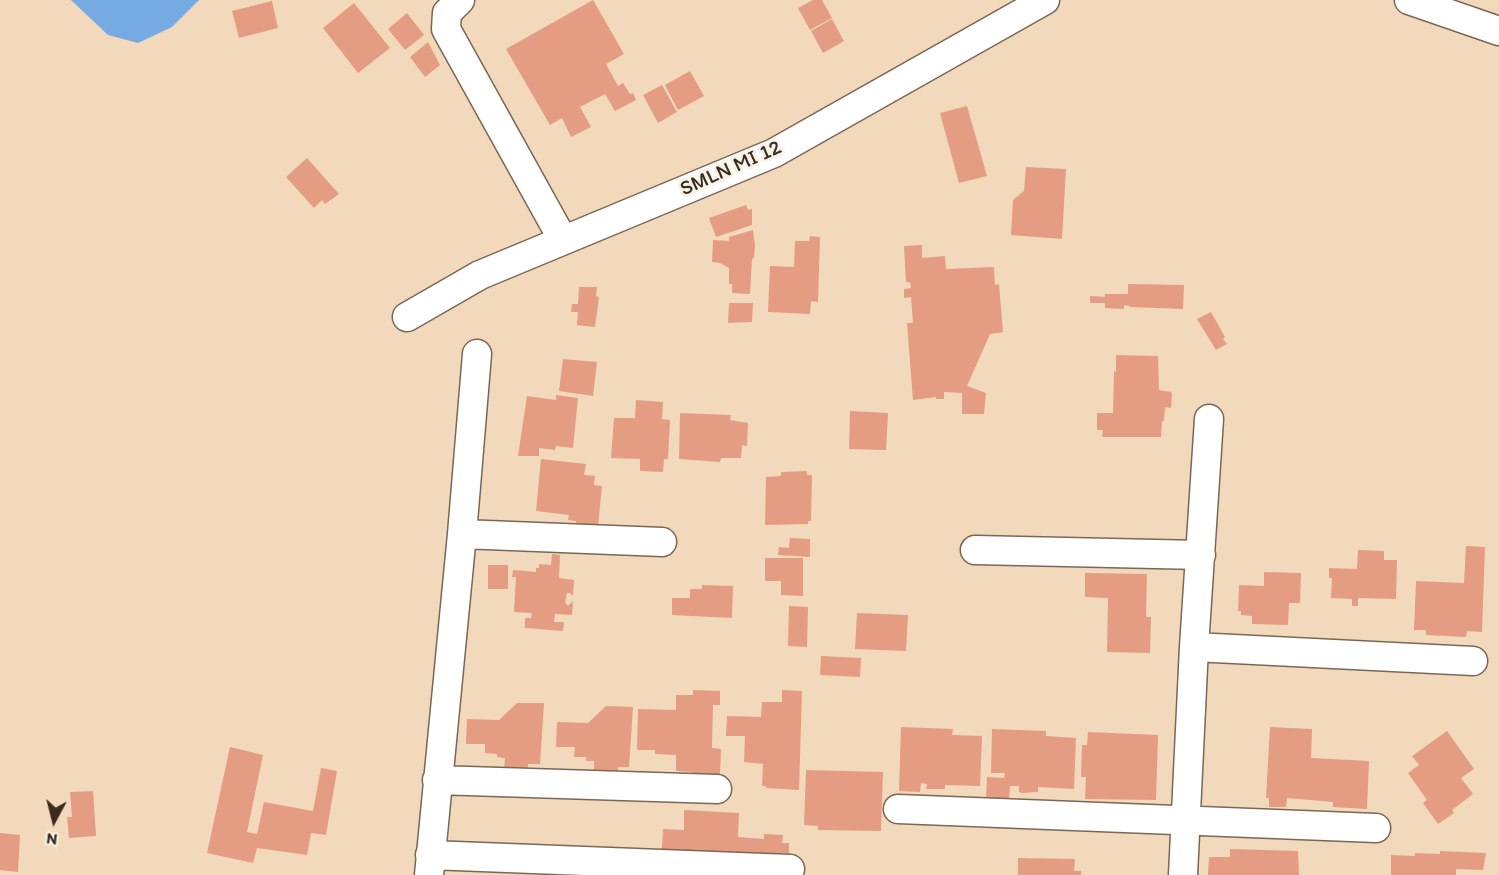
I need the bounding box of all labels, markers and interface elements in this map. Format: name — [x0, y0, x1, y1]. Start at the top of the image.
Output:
street label: SMLN MI 12 — [676, 136, 786, 202]
north arrow — [24, 791, 84, 851]
text: N — [45, 829, 58, 849]

